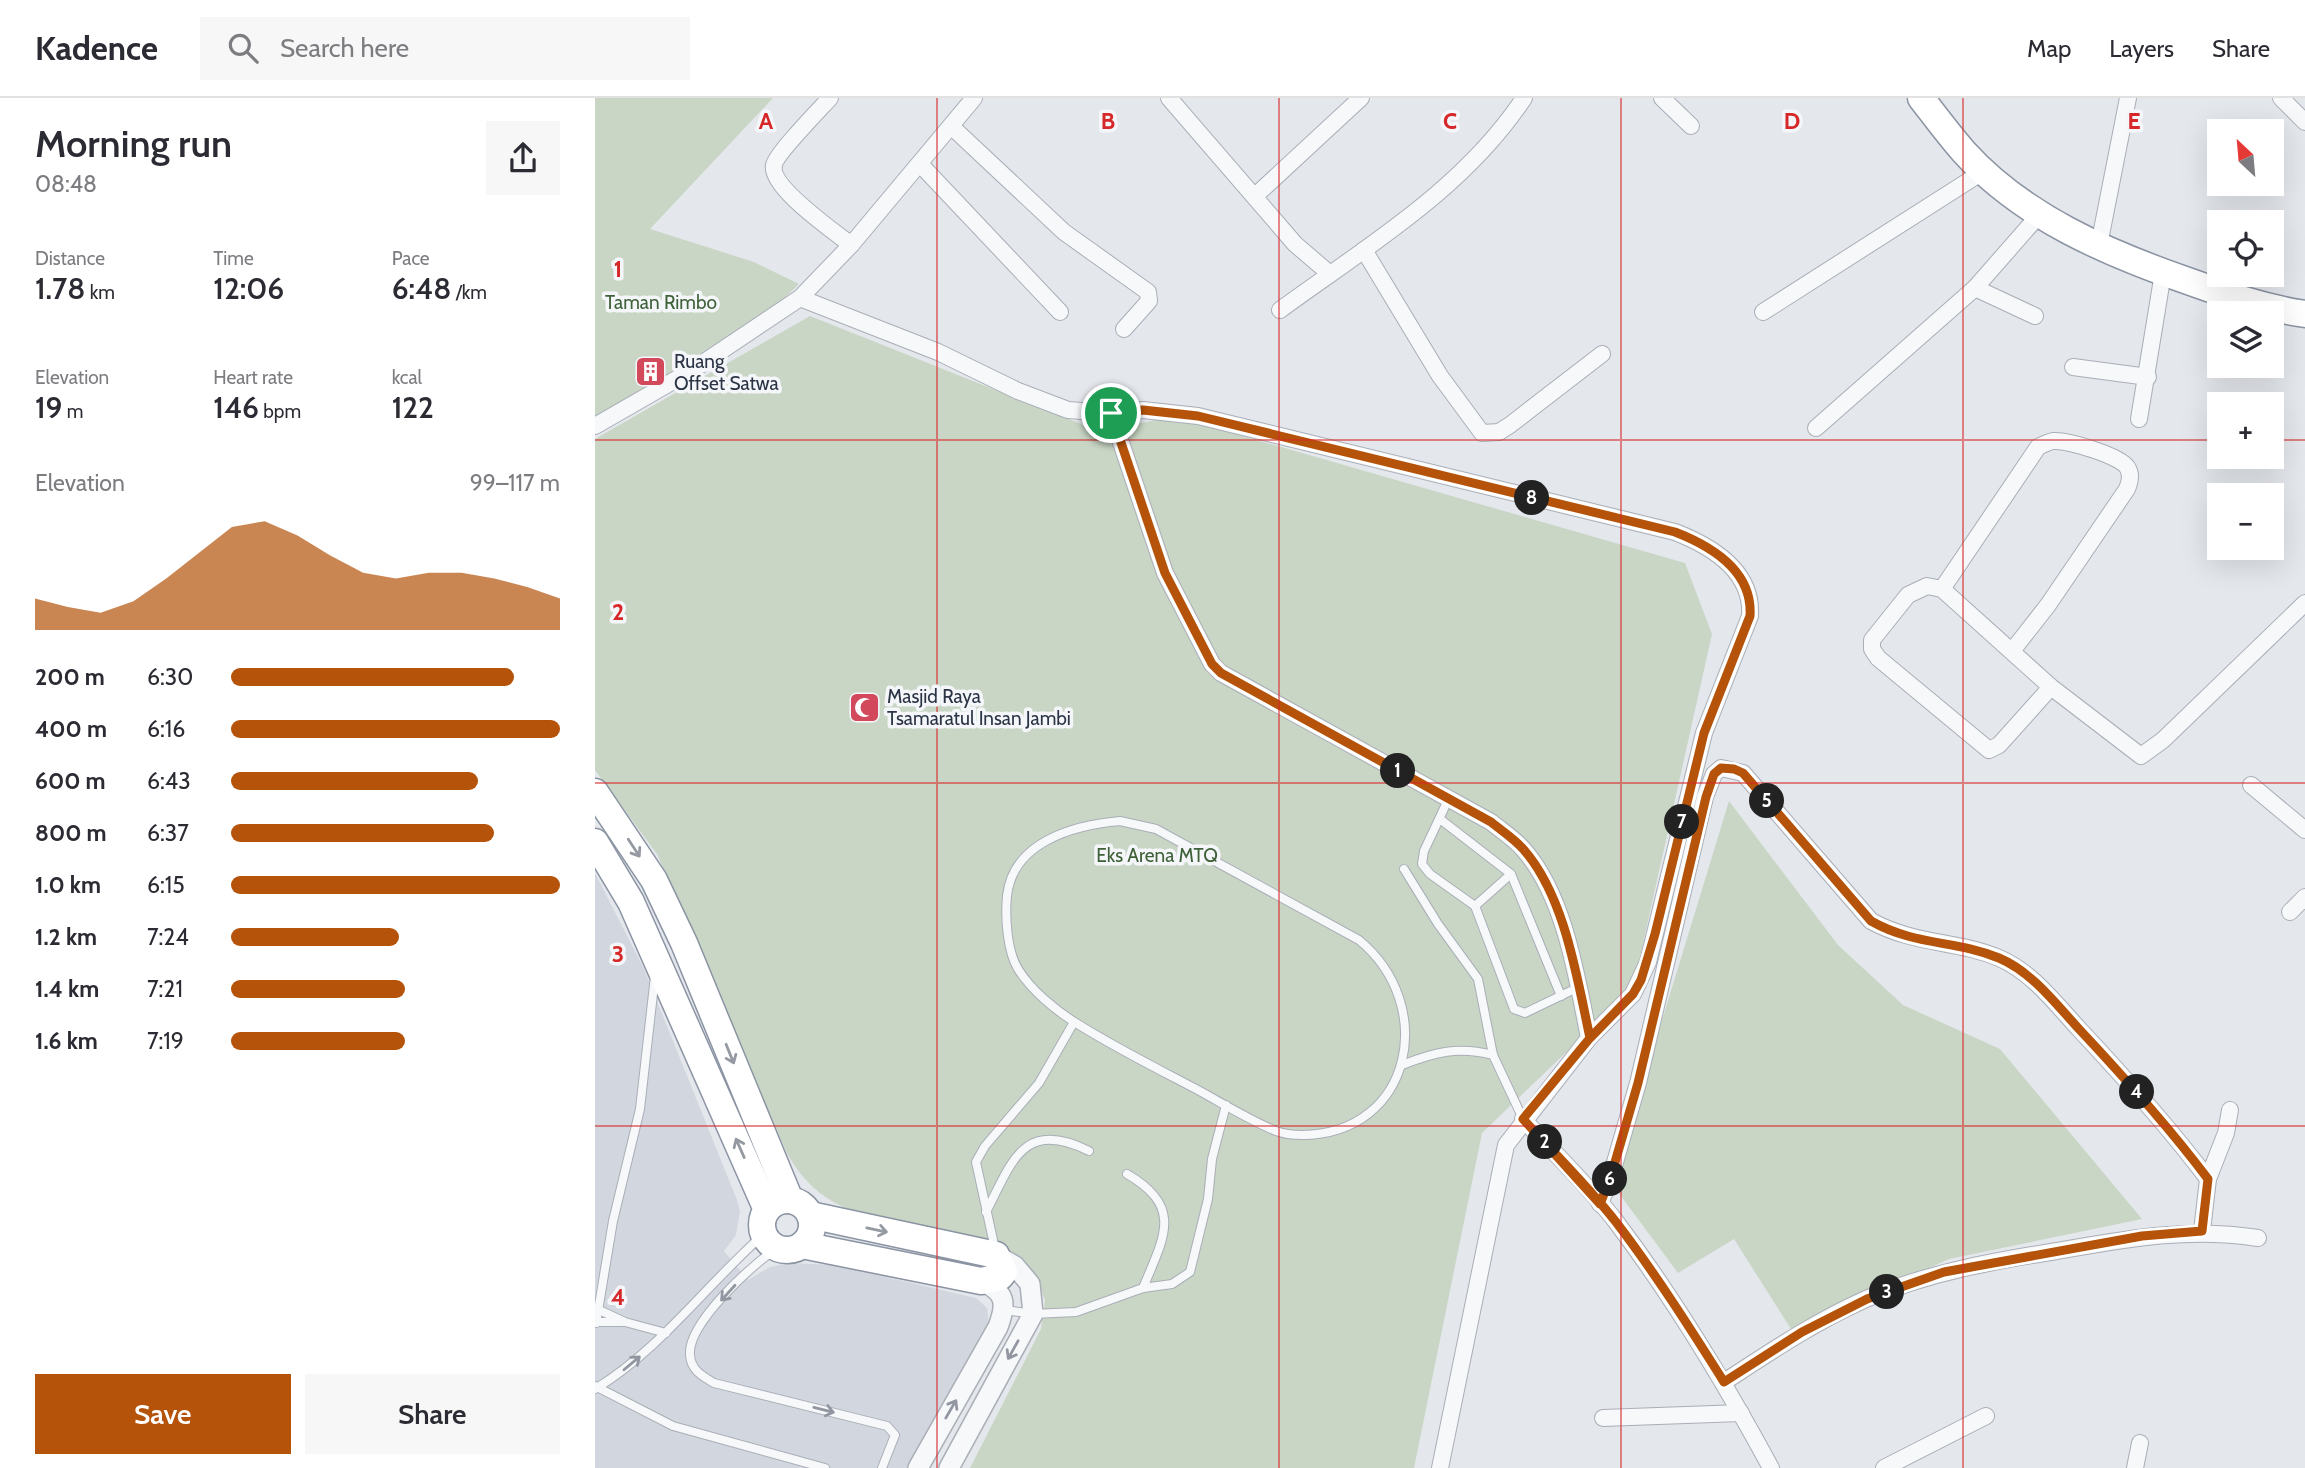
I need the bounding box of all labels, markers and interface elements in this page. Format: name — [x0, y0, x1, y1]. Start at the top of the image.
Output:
search box — [200, 17, 690, 80]
text: Kadence — [35, 28, 158, 68]
icon: search — [224, 29, 262, 67]
text: Search here — [280, 32, 409, 64]
text: Map — [2027, 34, 2071, 63]
text: Layers — [2109, 34, 2174, 63]
text: Share — [2212, 34, 2270, 63]
text: A — [759, 107, 774, 135]
text: B — [1101, 107, 1115, 135]
text: C — [1443, 107, 1457, 135]
text: D — [1784, 107, 1800, 135]
text: E — [2127, 107, 2141, 135]
north arrow — [2207, 119, 2284, 196]
map controls — [2207, 119, 2284, 560]
text: Morning run — [35, 120, 232, 167]
button: share — [486, 121, 560, 195]
text: 08:48 — [35, 170, 97, 198]
button: locate — [2207, 210, 2284, 287]
text: Distance — [35, 247, 105, 270]
text: Time — [213, 247, 254, 270]
text: Pace — [392, 247, 430, 270]
text: 1 — [614, 255, 622, 283]
text: 1.78 — [35, 270, 85, 307]
text: 12:06 — [213, 270, 284, 307]
text: 6:48 — [392, 270, 451, 307]
text: km — [85, 281, 115, 304]
text: /km — [451, 281, 487, 304]
park label: Taman Rimbo — [605, 291, 717, 314]
button: layers — [2207, 301, 2284, 378]
place label: Ruang Offset Satwa — [674, 350, 779, 395]
building icon: Ruang Offset Satwa — [634, 355, 668, 389]
text: Elevation — [35, 366, 109, 389]
text: Heart rate — [213, 366, 293, 389]
text: kcal — [392, 366, 422, 389]
pin — [1081, 383, 1141, 443]
text: 19 — [35, 389, 63, 426]
text: 146 — [213, 389, 259, 426]
text: 122 — [392, 389, 434, 426]
button: + — [2207, 392, 2284, 469]
icon: arrive — [1092, 394, 1130, 432]
text: m — [63, 400, 83, 423]
text: bpm — [259, 400, 301, 423]
text: Elevation — [35, 469, 125, 497]
text: 99–117 m — [470, 469, 560, 497]
pin: 8 — [1515, 480, 1549, 516]
button: − — [2207, 483, 2284, 560]
text: 8 — [1526, 486, 1537, 509]
text: 2 — [612, 598, 624, 626]
text: 200 m — [35, 663, 105, 691]
text: 6:30 — [147, 663, 193, 691]
place label: Masjid Raya Tsamaratul Insan Jambi — [887, 685, 1071, 730]
mosque icon: Masjid Raya Tsamaratul Insan Jambi — [847, 690, 881, 724]
text: 400 m — [35, 715, 107, 743]
text: 6:16 — [147, 715, 185, 743]
pin: 1 — [1381, 754, 1415, 788]
text: 1 — [1394, 759, 1401, 782]
text: 600 m — [35, 767, 106, 795]
text: 6:43 — [147, 767, 191, 795]
pin: 5 — [1749, 784, 1785, 818]
text: 5 — [1761, 789, 1772, 812]
pin: 7 — [1665, 804, 1699, 840]
text: 7 — [1677, 810, 1686, 833]
text: 800 m — [35, 819, 107, 847]
text: 6:37 — [147, 819, 189, 847]
one-way arrow — [626, 838, 641, 857]
park label: Eks Arena MTQ — [1096, 844, 1218, 867]
text: 1.0 km — [35, 871, 101, 899]
text: 6:15 — [147, 871, 185, 899]
text: 1.2 km — [35, 923, 97, 951]
text: 7:24 — [147, 923, 189, 951]
text: 3 — [612, 940, 624, 968]
text: 1.4 km — [35, 975, 99, 1003]
text: 7:21 — [147, 975, 183, 1003]
text: 1.6 km — [35, 1027, 98, 1055]
text: 7:19 — [147, 1027, 184, 1055]
one-way arrow — [724, 1042, 737, 1064]
pin: 4 — [2119, 1074, 2155, 1110]
text: 4 — [2131, 1080, 2142, 1103]
pin: 2 — [1527, 1124, 1563, 1160]
text: 2 — [1539, 1130, 1550, 1153]
one-way arrow — [733, 1137, 746, 1159]
pin: 6 — [1593, 1162, 1627, 1196]
text: 6 — [1604, 1167, 1615, 1190]
one-way arrow — [865, 1223, 888, 1237]
pin: 3 — [1869, 1274, 1905, 1310]
text: 3 — [1881, 1280, 1892, 1303]
text: 4 — [611, 1283, 625, 1311]
one-way arrow — [720, 1284, 736, 1302]
one-way arrow — [1006, 1340, 1020, 1360]
one-way arrow — [623, 1356, 641, 1371]
button: Save — [35, 1374, 291, 1454]
button: Share — [305, 1374, 560, 1454]
one-way arrow — [945, 1399, 959, 1419]
one-way arrow — [812, 1404, 835, 1417]

